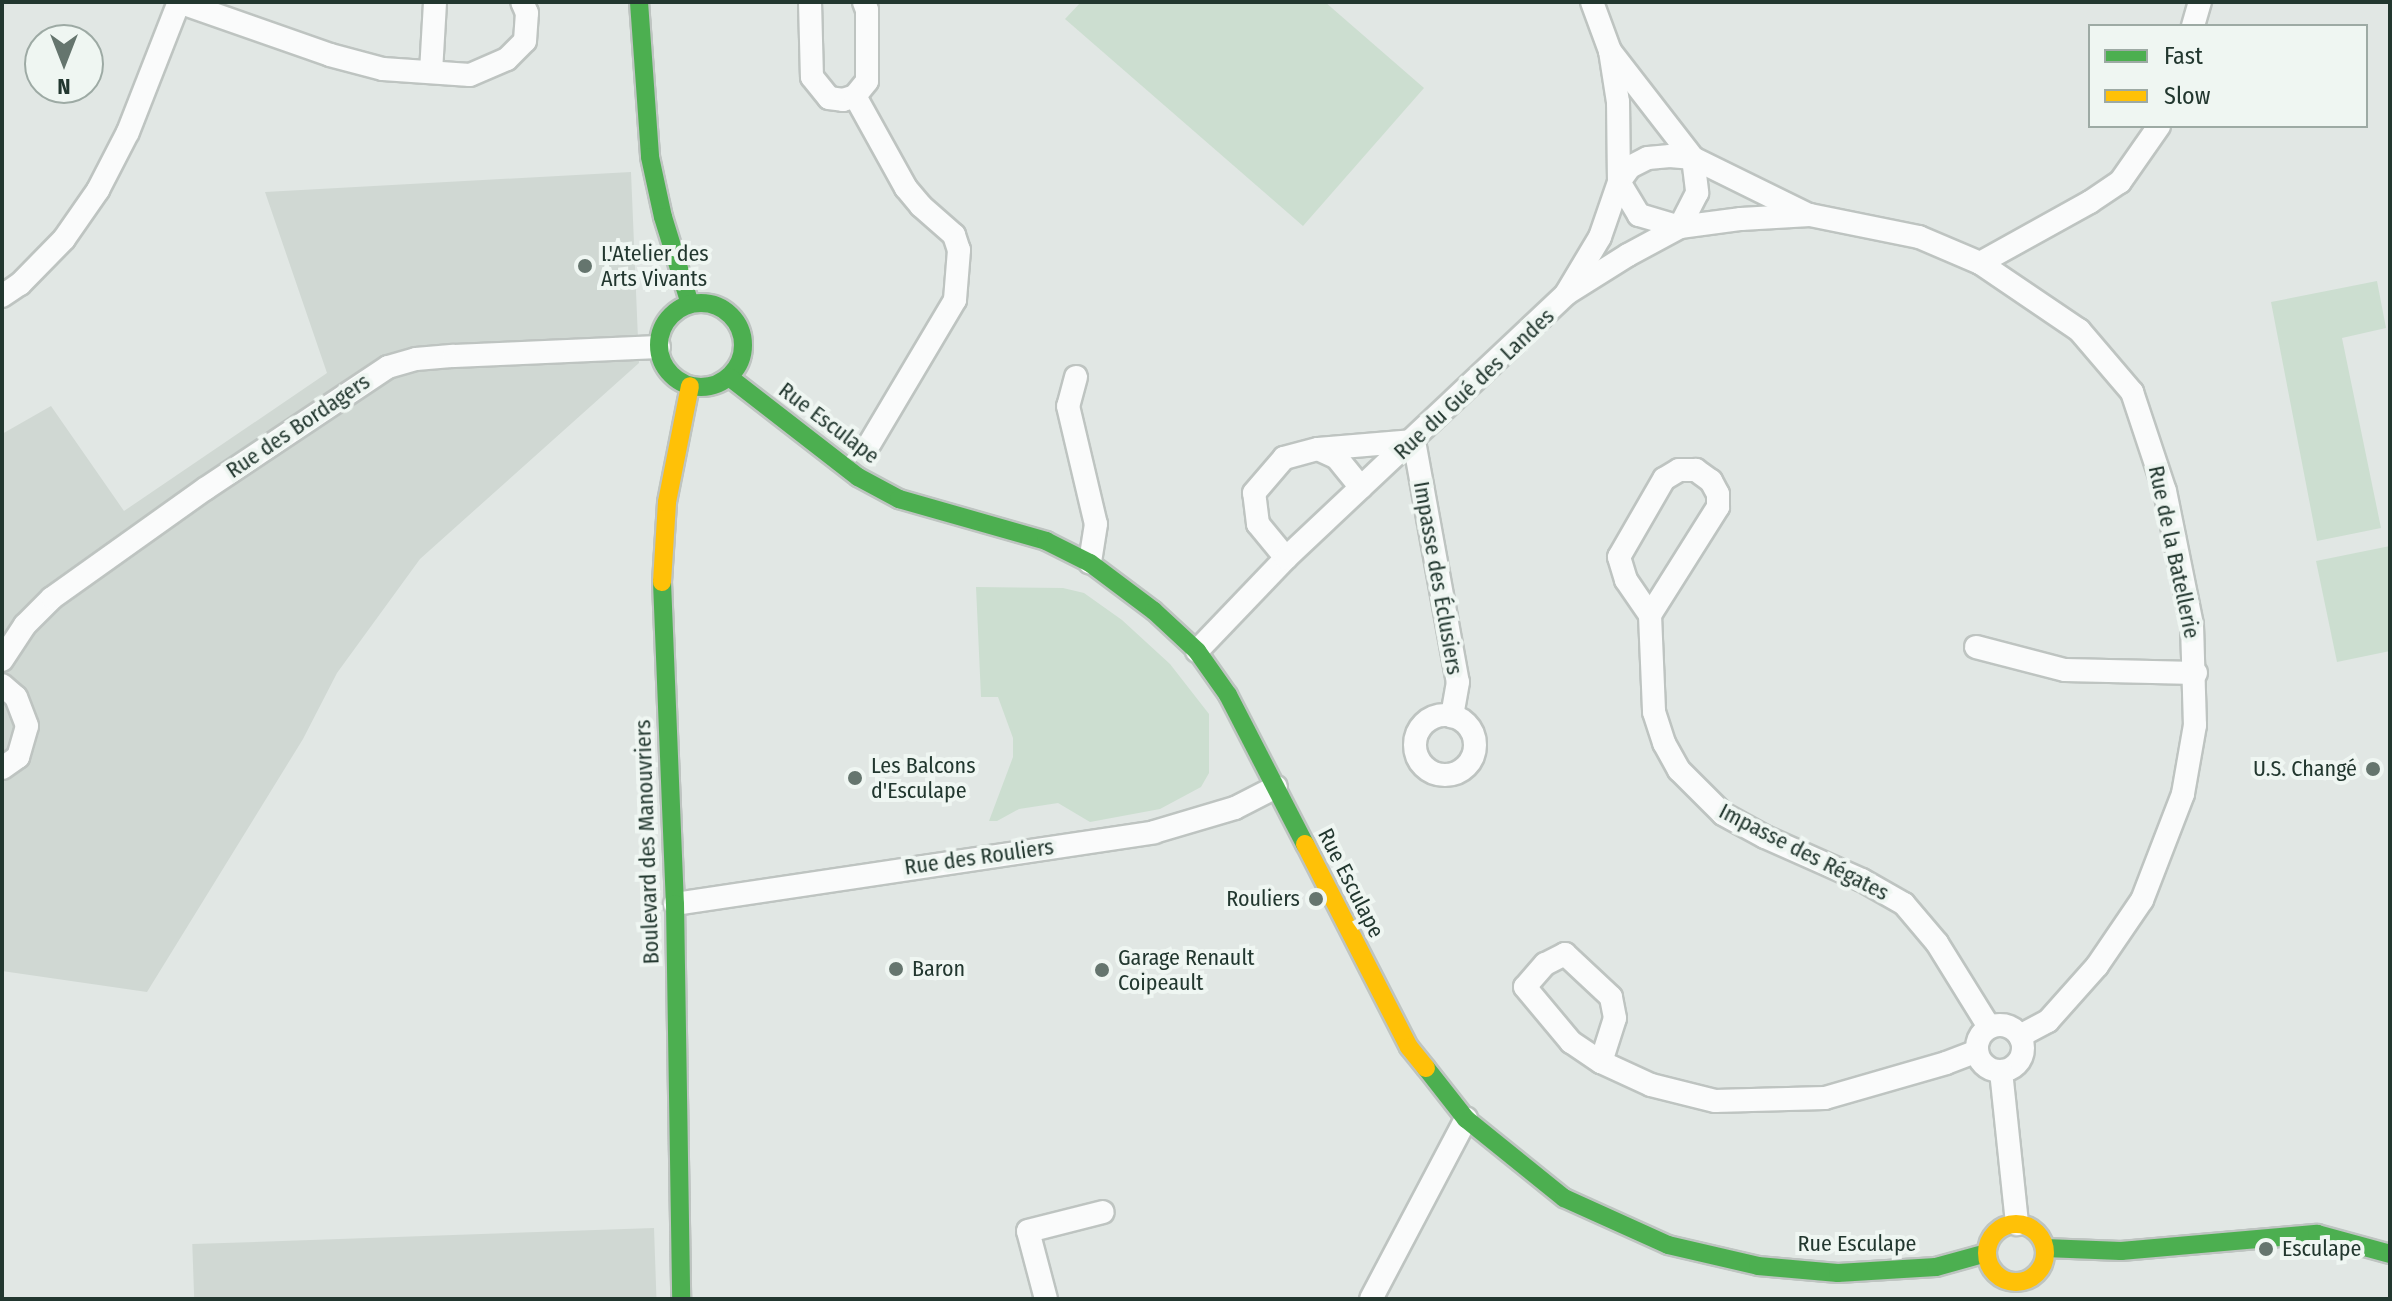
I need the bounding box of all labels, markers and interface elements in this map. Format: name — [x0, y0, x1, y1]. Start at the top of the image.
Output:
north arrow — [24, 24, 104, 104]
legend — [2088, 24, 2368, 128]
text: Fast — [2164, 42, 2203, 70]
text: N — [57, 73, 71, 100]
text: Slow — [2164, 82, 2210, 110]
place label: L'Atelier des Arts Vivants — [601, 240, 709, 292]
marker: L'Atelier des Arts Vivants — [576, 257, 594, 275]
street label: Rue du Gué des Landes — [1388, 303, 1560, 465]
street label: Rue des Bordagers — [221, 368, 375, 484]
street label: Rue Esculape — [774, 377, 884, 469]
street label: Rue de la Batellerie — [2143, 463, 2205, 641]
street label: Impasse des Éclusiers — [1408, 479, 1468, 677]
street label: Boulevard des Manouvriers — [630, 719, 664, 965]
place label: Les Balcons d'Esculape — [871, 752, 976, 804]
place label: U.S. Changé — [2253, 756, 2357, 782]
marker: U.S. Changé — [2364, 760, 2382, 778]
marker: Les Balcons d'Esculape — [846, 769, 864, 787]
street label: Impasse des Régates — [1715, 798, 1893, 906]
street label: Rue Esculape — [1312, 824, 1390, 942]
street label: Rue des Rouliers — [903, 833, 1055, 881]
place label: Rouliers — [1226, 886, 1300, 912]
marker: Rouliers — [1307, 890, 1325, 908]
place label: Garage Renault Coipeault — [1118, 944, 1254, 996]
place label: Baron — [912, 956, 965, 982]
marker: Baron — [887, 960, 905, 978]
marker: Garage Renault Coipeault — [1093, 961, 1111, 979]
street label: Rue Esculape — [1798, 1231, 1916, 1257]
place label: Esculape — [2282, 1236, 2361, 1262]
marker: Esculape — [2257, 1240, 2275, 1258]

